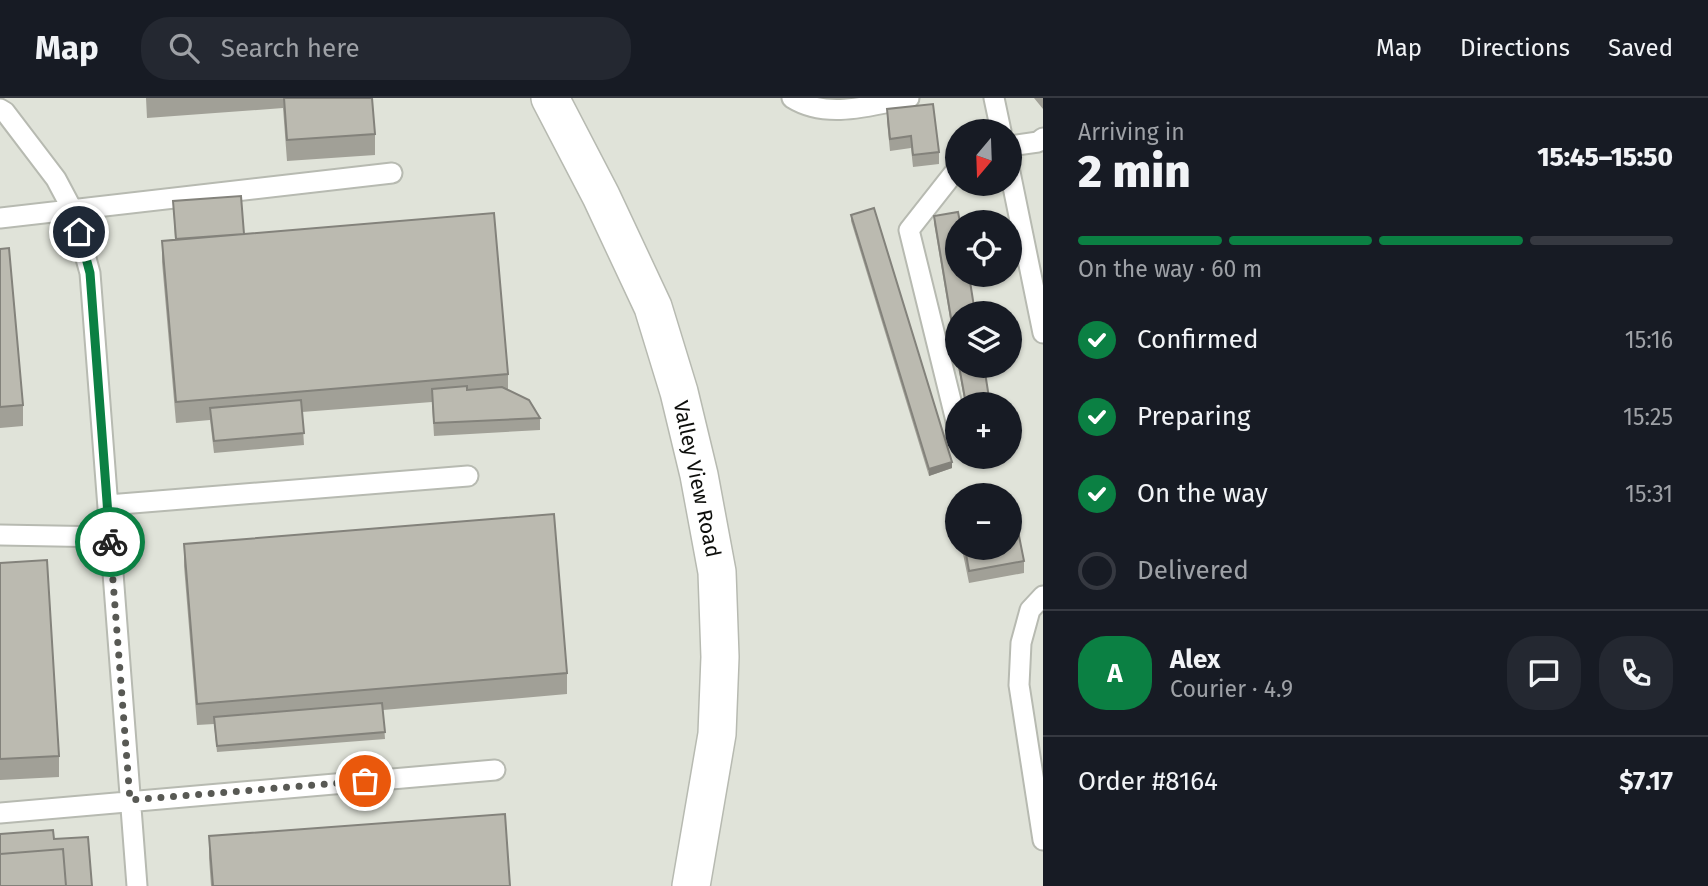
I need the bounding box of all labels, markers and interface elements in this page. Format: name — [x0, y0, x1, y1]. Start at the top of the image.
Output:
search box — [141, 17, 631, 80]
text: Map — [35, 28, 99, 68]
icon: search — [165, 29, 203, 67]
text: Search here — [221, 33, 360, 64]
text: Map — [1376, 34, 1422, 62]
text: Directions — [1460, 34, 1570, 62]
text: Saved — [1608, 34, 1673, 62]
text: Arriving in — [1078, 118, 1185, 146]
north arrow — [945, 119, 1022, 196]
map controls — [945, 119, 1022, 560]
text: 15:45–15:50 — [1537, 142, 1673, 173]
text: 2 min — [1078, 144, 1191, 199]
pin — [49, 202, 109, 262]
button: locate — [945, 210, 1022, 287]
icon: home — [60, 213, 98, 251]
text: On the way · 60 m — [1078, 255, 1262, 283]
button: layers — [945, 301, 1022, 378]
icon: check — [1078, 321, 1116, 359]
text: Confirmed — [1137, 324, 1258, 355]
text: 15:16 — [1625, 326, 1673, 354]
button: + — [945, 392, 1022, 469]
street label: Valley View Road — [668, 398, 726, 560]
icon: check — [1078, 398, 1116, 436]
text: Preparing — [1137, 401, 1250, 432]
text: 15:25 — [1623, 403, 1673, 431]
icon: check — [1078, 475, 1116, 513]
text: On the way — [1137, 478, 1268, 509]
text: 15:31 — [1625, 480, 1673, 508]
button: − — [945, 483, 1022, 560]
courier — [75, 507, 145, 577]
icon: bike — [91, 523, 129, 561]
text: Delivered — [1137, 555, 1249, 586]
button: chat — [1507, 636, 1581, 710]
button: phone — [1599, 636, 1673, 710]
text: Alex — [1170, 644, 1220, 675]
text: A — [1107, 658, 1123, 689]
text: Courier · 4.9 — [1170, 675, 1293, 703]
pin — [335, 751, 395, 811]
icon: bag — [346, 762, 384, 800]
text: Order #8164 — [1078, 766, 1218, 797]
text: $7.17 — [1619, 766, 1673, 797]

